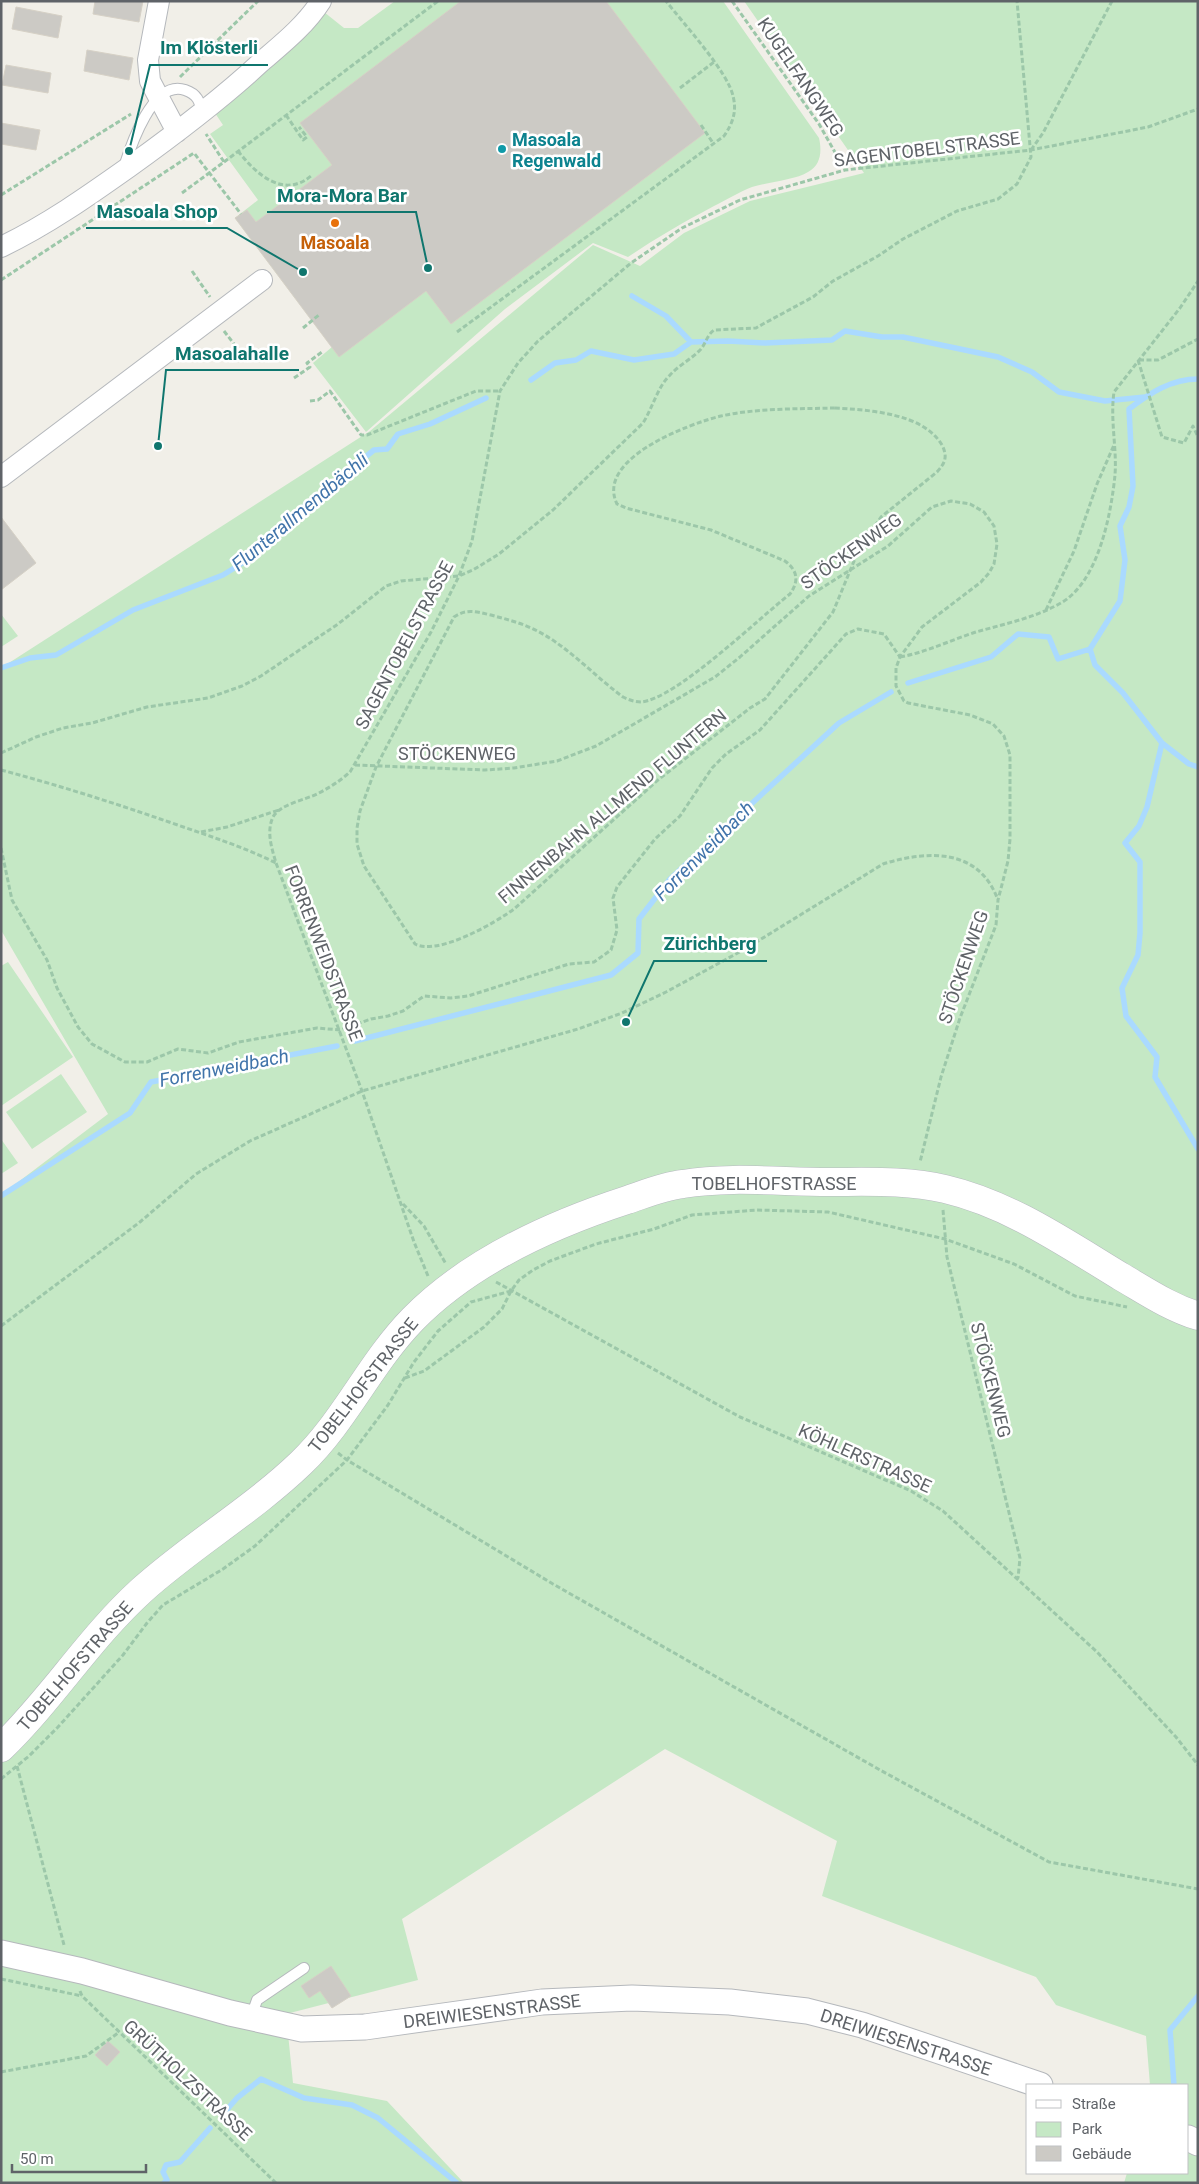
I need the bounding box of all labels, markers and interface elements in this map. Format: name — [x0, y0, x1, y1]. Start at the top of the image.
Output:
street label: KUGELFANGWEG — [753, 14, 849, 140]
callout: Im Klösterli — [150, 31, 268, 65]
text: Im Klösterli — [160, 36, 258, 59]
street label: SAGENTOBELSTRASSE — [833, 127, 1021, 171]
place label: Masoala Regenwald — [512, 129, 601, 171]
marker: Masoala Regenwald — [496, 143, 508, 155]
callout: Mora-Mora Bar — [267, 178, 416, 212]
text: Mora-Mora Bar — [277, 184, 407, 207]
callout: Masoala Shop — [86, 194, 227, 228]
text: Masoala Shop — [96, 200, 218, 223]
marker: Masoala — [329, 217, 341, 229]
place label: Masoala — [301, 232, 370, 253]
callout: Masoalahalle — [166, 336, 299, 370]
text: Masoalahalle — [175, 342, 289, 365]
water label: Flunterallmendbächli — [227, 448, 373, 576]
street label: STÖCKENWEG — [797, 509, 905, 593]
street label: SAGENTOBELSTRASSE — [351, 557, 457, 733]
street label: FINNENBAHN ALLMEND FLUNTERN — [494, 704, 730, 908]
street label: STÖCKENWEG — [398, 743, 516, 764]
water label: Forrenweidbach — [649, 796, 759, 906]
street label: FORRENWEIDSTRASSE — [281, 862, 367, 1044]
street label: STÖCKENWEG — [934, 908, 992, 1026]
callout: Zürichberg — [654, 927, 767, 961]
text: Zürichberg — [663, 932, 757, 955]
water label: Forrenweidbach — [157, 1044, 291, 1092]
street label: TOBELHOFSTRASSE — [691, 1173, 857, 1194]
street label: TOBELHOFSTRASSE — [304, 1314, 422, 1456]
street label: STÖCKENWEG — [967, 1320, 1015, 1440]
street label: KÖHLERSTRASSE — [795, 1419, 935, 1497]
street label: TOBELHOFSTRASSE — [13, 1597, 137, 1735]
street label: DREIWIESENSTRASSE — [402, 1990, 582, 2032]
street label: DREIWIESENSTRASSE — [818, 2004, 994, 2080]
street label: GRÜTHOLZSTRASSE — [120, 2015, 256, 2145]
legend — [1026, 2084, 1189, 2174]
text: Straße — [1072, 2095, 1116, 2113]
text: Park — [1072, 2120, 1103, 2138]
scale bar — [12, 2142, 146, 2174]
text: Gebäude — [1072, 2145, 1131, 2163]
text: 50 m — [20, 2150, 54, 2168]

